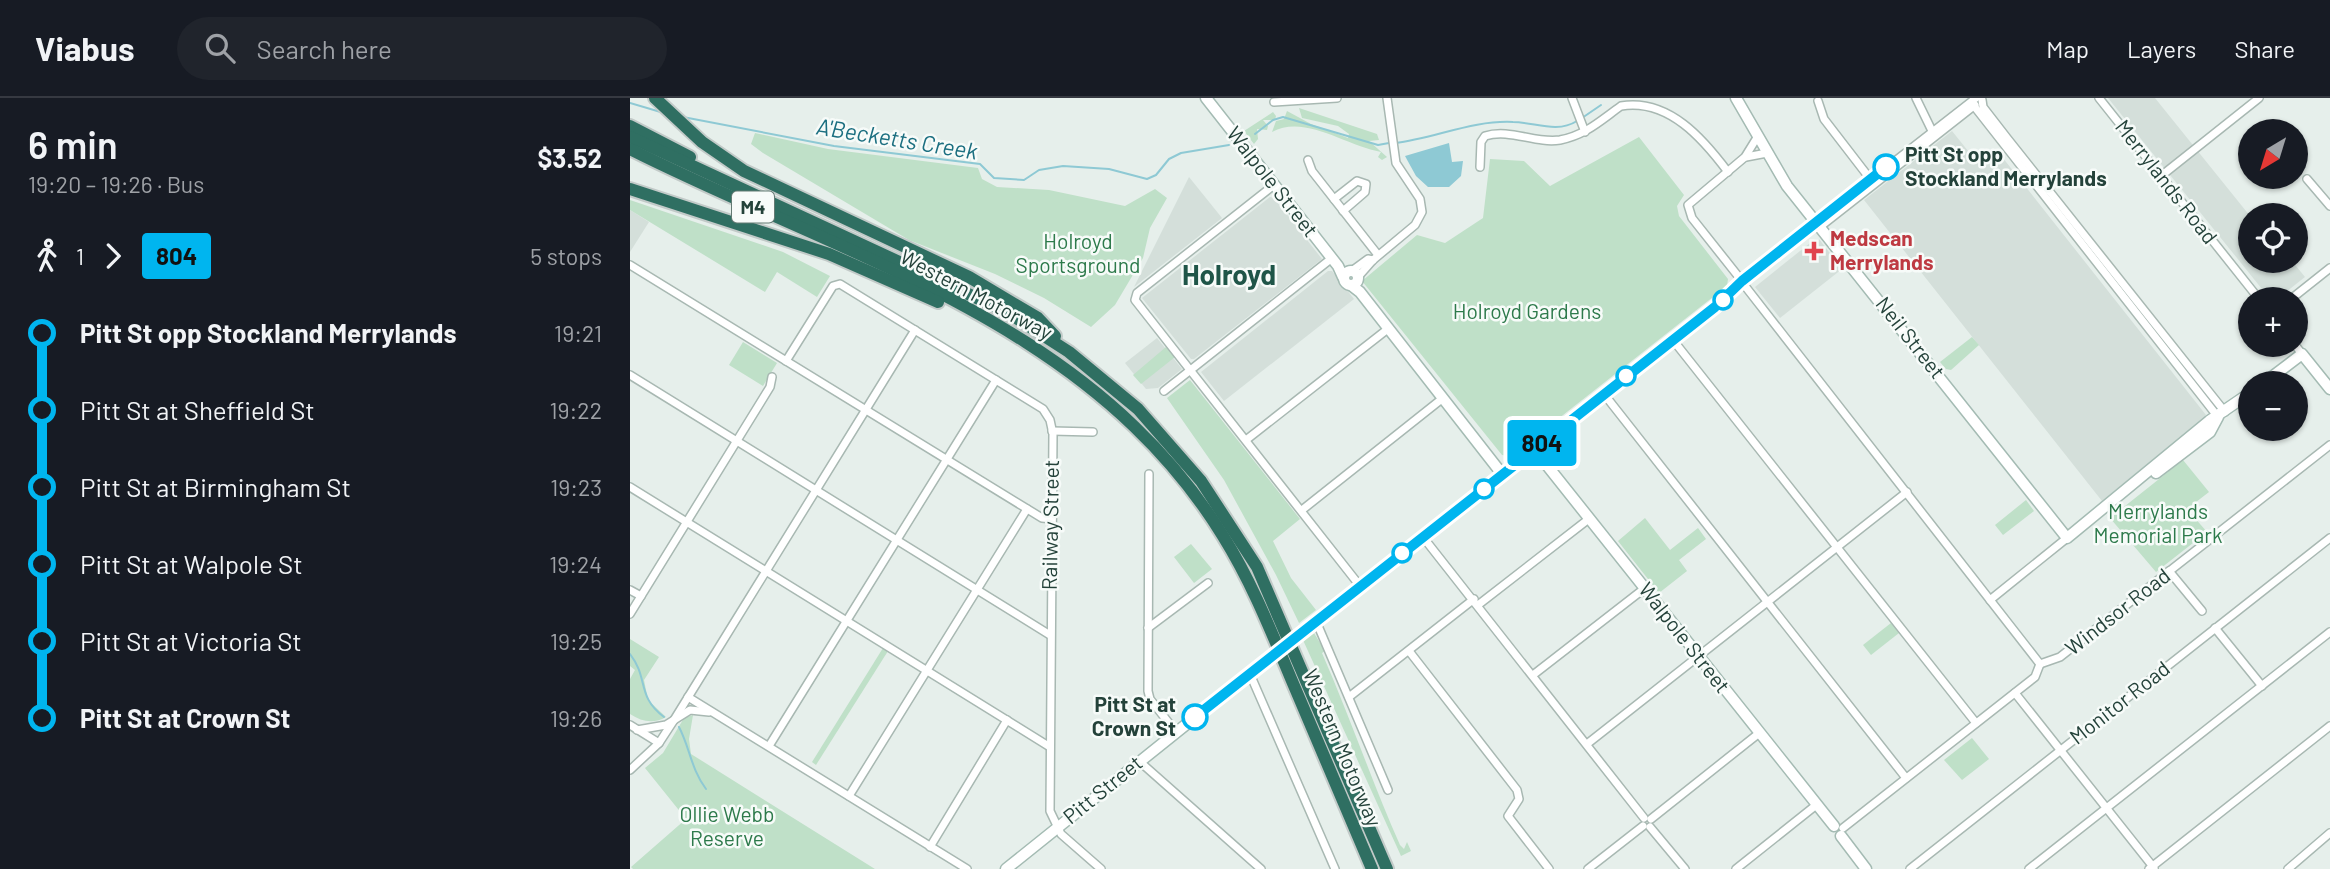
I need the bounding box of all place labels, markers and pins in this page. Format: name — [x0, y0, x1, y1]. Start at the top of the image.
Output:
place label: Pitt St opp Stockland Merrylands — [1905, 141, 2107, 190]
marker: Pitt St opp Stockland Merrylands — [1873, 154, 1899, 180]
place label: Medscan Merrylands — [1830, 225, 1933, 274]
marker: Medscan Merrylands — [1804, 241, 1824, 261]
unlabelled marker — [1713, 290, 1733, 310]
unlabelled marker — [1616, 366, 1636, 386]
unlabelled marker — [1474, 479, 1494, 499]
unlabelled marker — [1392, 543, 1412, 563]
place label: Pitt St at Crown St — [1092, 691, 1176, 740]
marker: Pitt St at Crown St — [1182, 704, 1208, 730]

